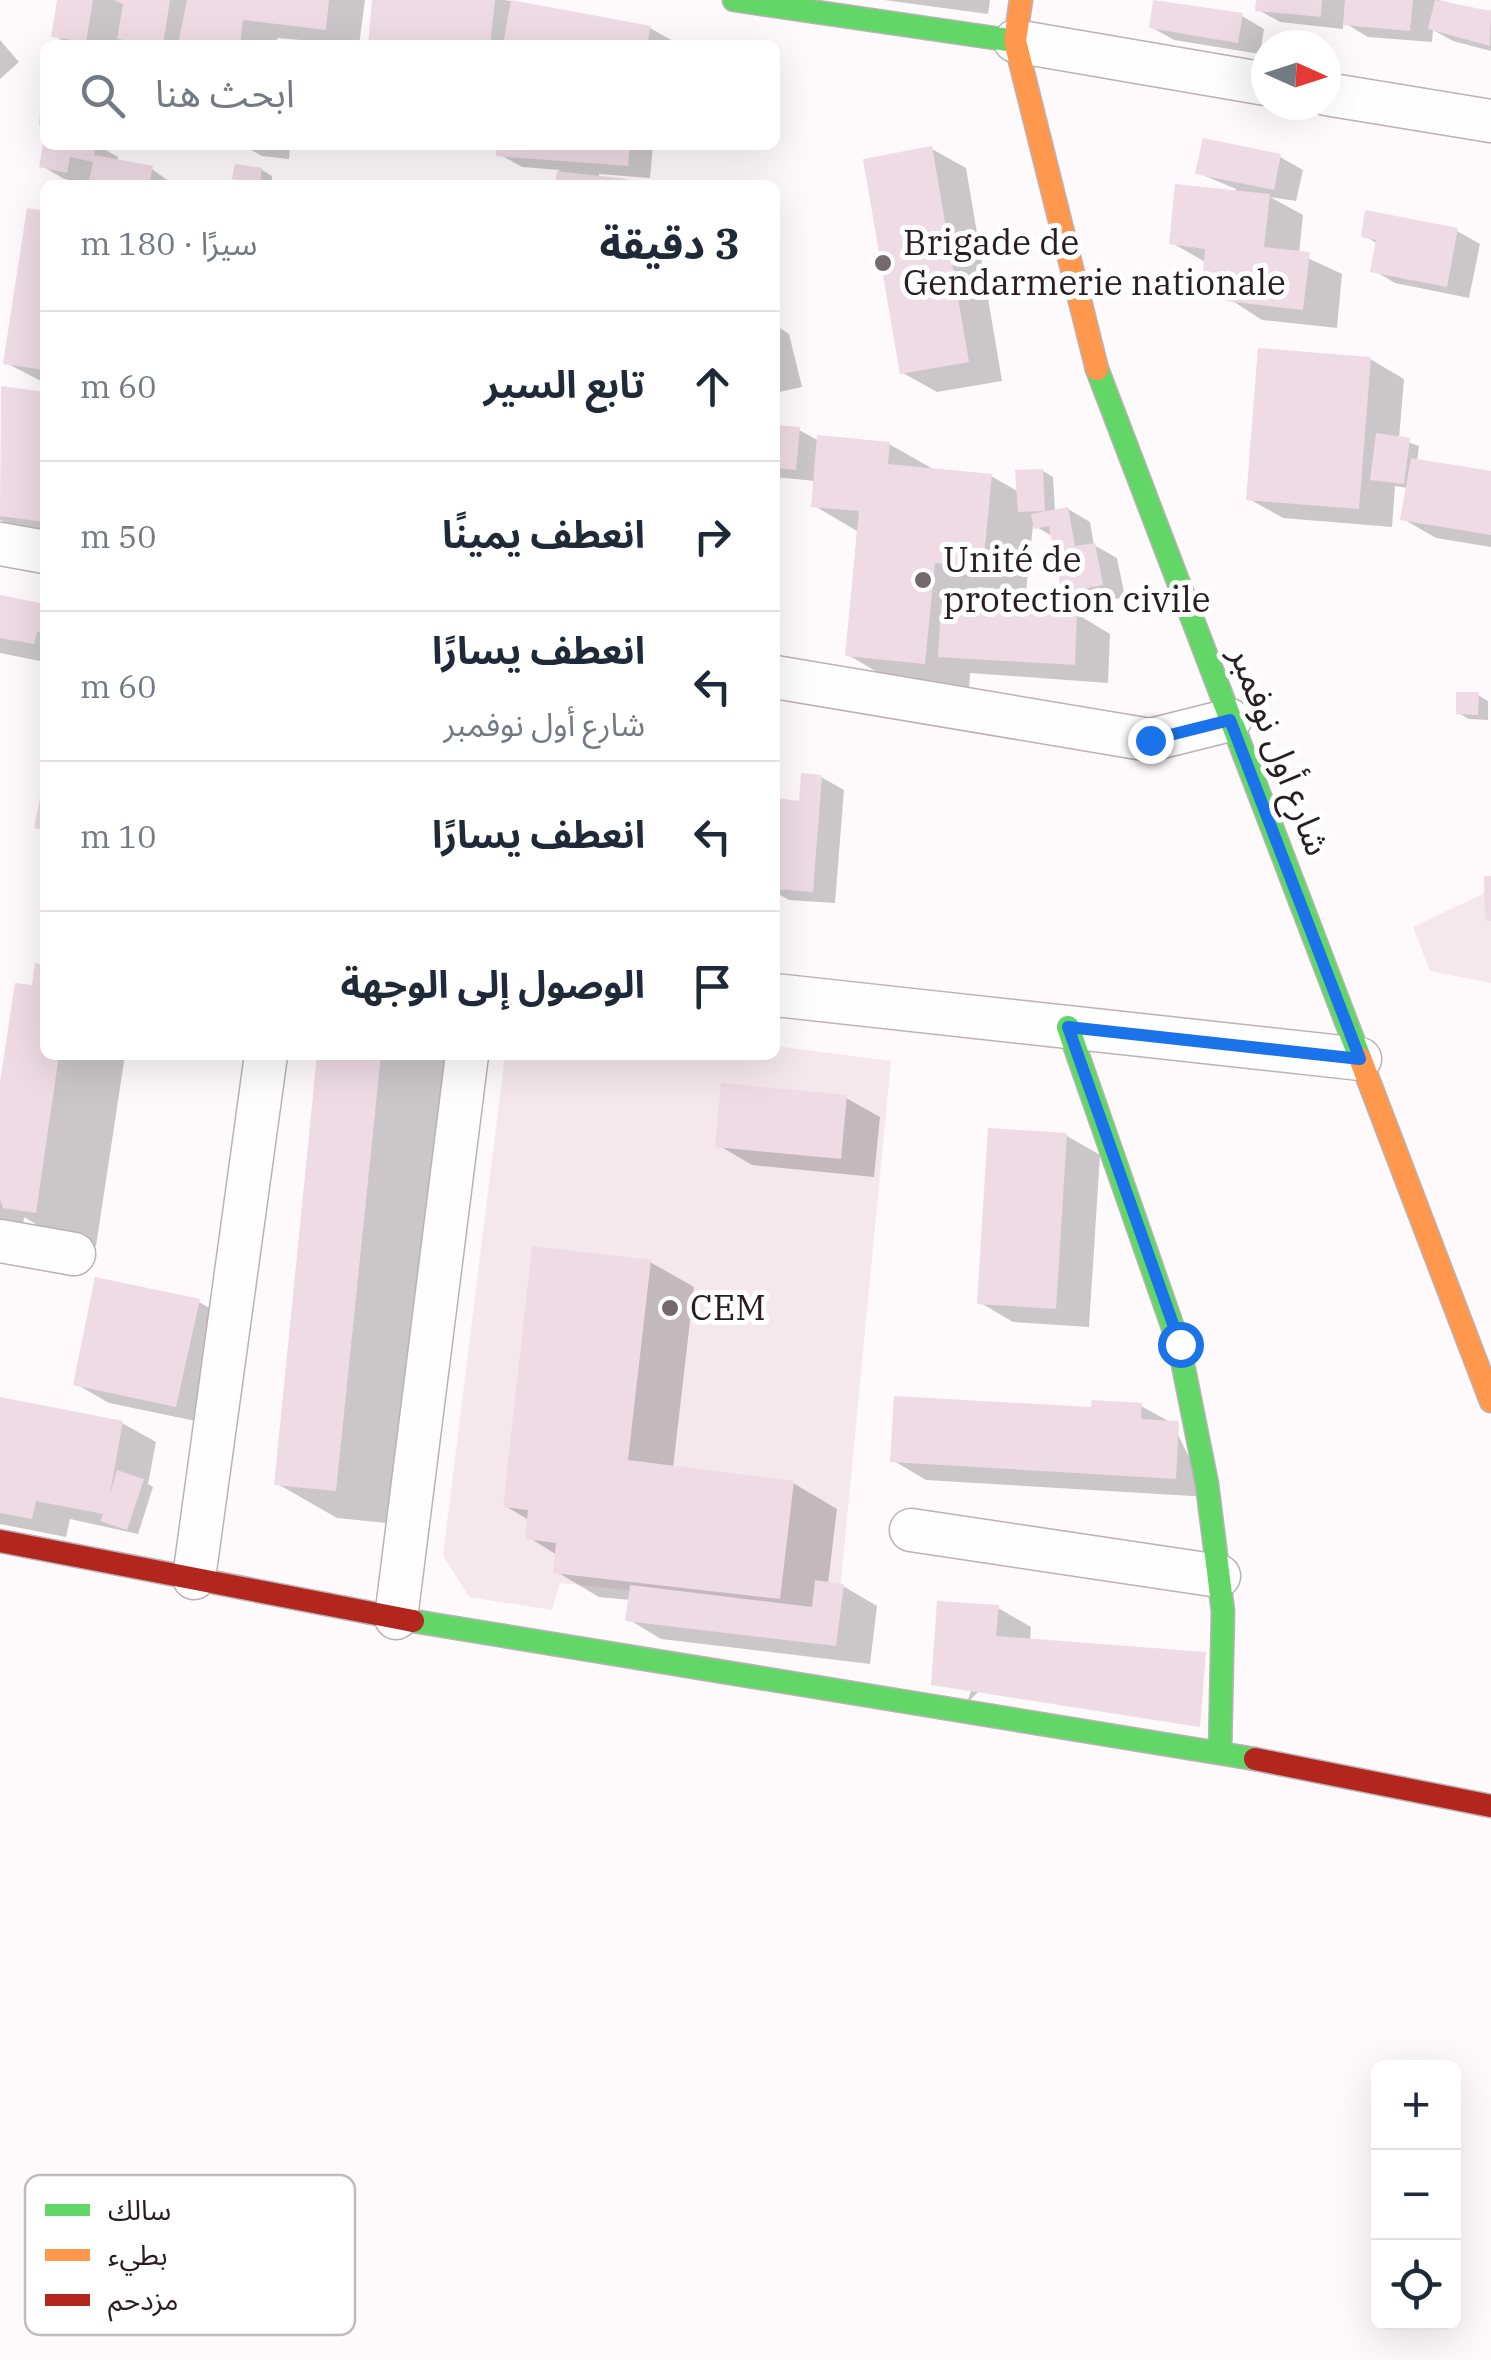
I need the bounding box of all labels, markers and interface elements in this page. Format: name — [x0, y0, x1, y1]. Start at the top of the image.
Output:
north arrow — [1251, 30, 1341, 120]
search box — [40, 40, 780, 150]
icon: search — [75, 68, 130, 123]
text: ابحث هنا — [155, 68, 295, 117]
text: 3 دقيقة — [599, 216, 740, 271]
place label: Brigade de Gendarmerie nationale — [903, 219, 1286, 305]
text: سيرًا · 180 m — [80, 222, 257, 264]
marker: Brigade de Gendarmerie nationale — [872, 252, 894, 274]
text: تابع السير — [484, 359, 645, 408]
icon: ahead — [685, 359, 740, 414]
text: 60 m — [80, 365, 156, 407]
text: انعطف يمينًا — [442, 509, 645, 558]
icon: right — [685, 509, 740, 564]
text: 50 m — [80, 515, 156, 557]
place label: Unité de protection civile — [943, 536, 1211, 622]
marker: Unité de protection civile — [912, 569, 934, 591]
text: انعطف يسارًا — [432, 625, 645, 674]
street label: شارع أول نوفمبر — [1216, 639, 1342, 863]
icon: left — [685, 659, 740, 714]
text: 60 m — [80, 665, 156, 707]
text: شارع أول نوفمبر — [444, 703, 645, 745]
route end — [1128, 718, 1174, 764]
text: انعطف يسارًا — [432, 809, 645, 858]
icon: left — [685, 809, 740, 864]
text: 10 m — [80, 815, 156, 857]
text: الوصول إلى الوجهة — [340, 959, 645, 1008]
icon: arrive — [685, 959, 740, 1014]
place label: CEM — [690, 1284, 766, 1330]
marker: CEM — [659, 1297, 681, 1319]
route start — [1158, 1322, 1204, 1368]
map controls — [1371, 2060, 1461, 2330]
button: + — [1371, 2060, 1461, 2150]
button: − — [1371, 2150, 1461, 2240]
legend — [25, 2175, 355, 2335]
text: سالك — [108, 2191, 171, 2228]
text: بطيء — [108, 2236, 168, 2276]
button: locate — [1371, 2240, 1461, 2330]
text: مزدحم — [108, 2281, 179, 2322]

